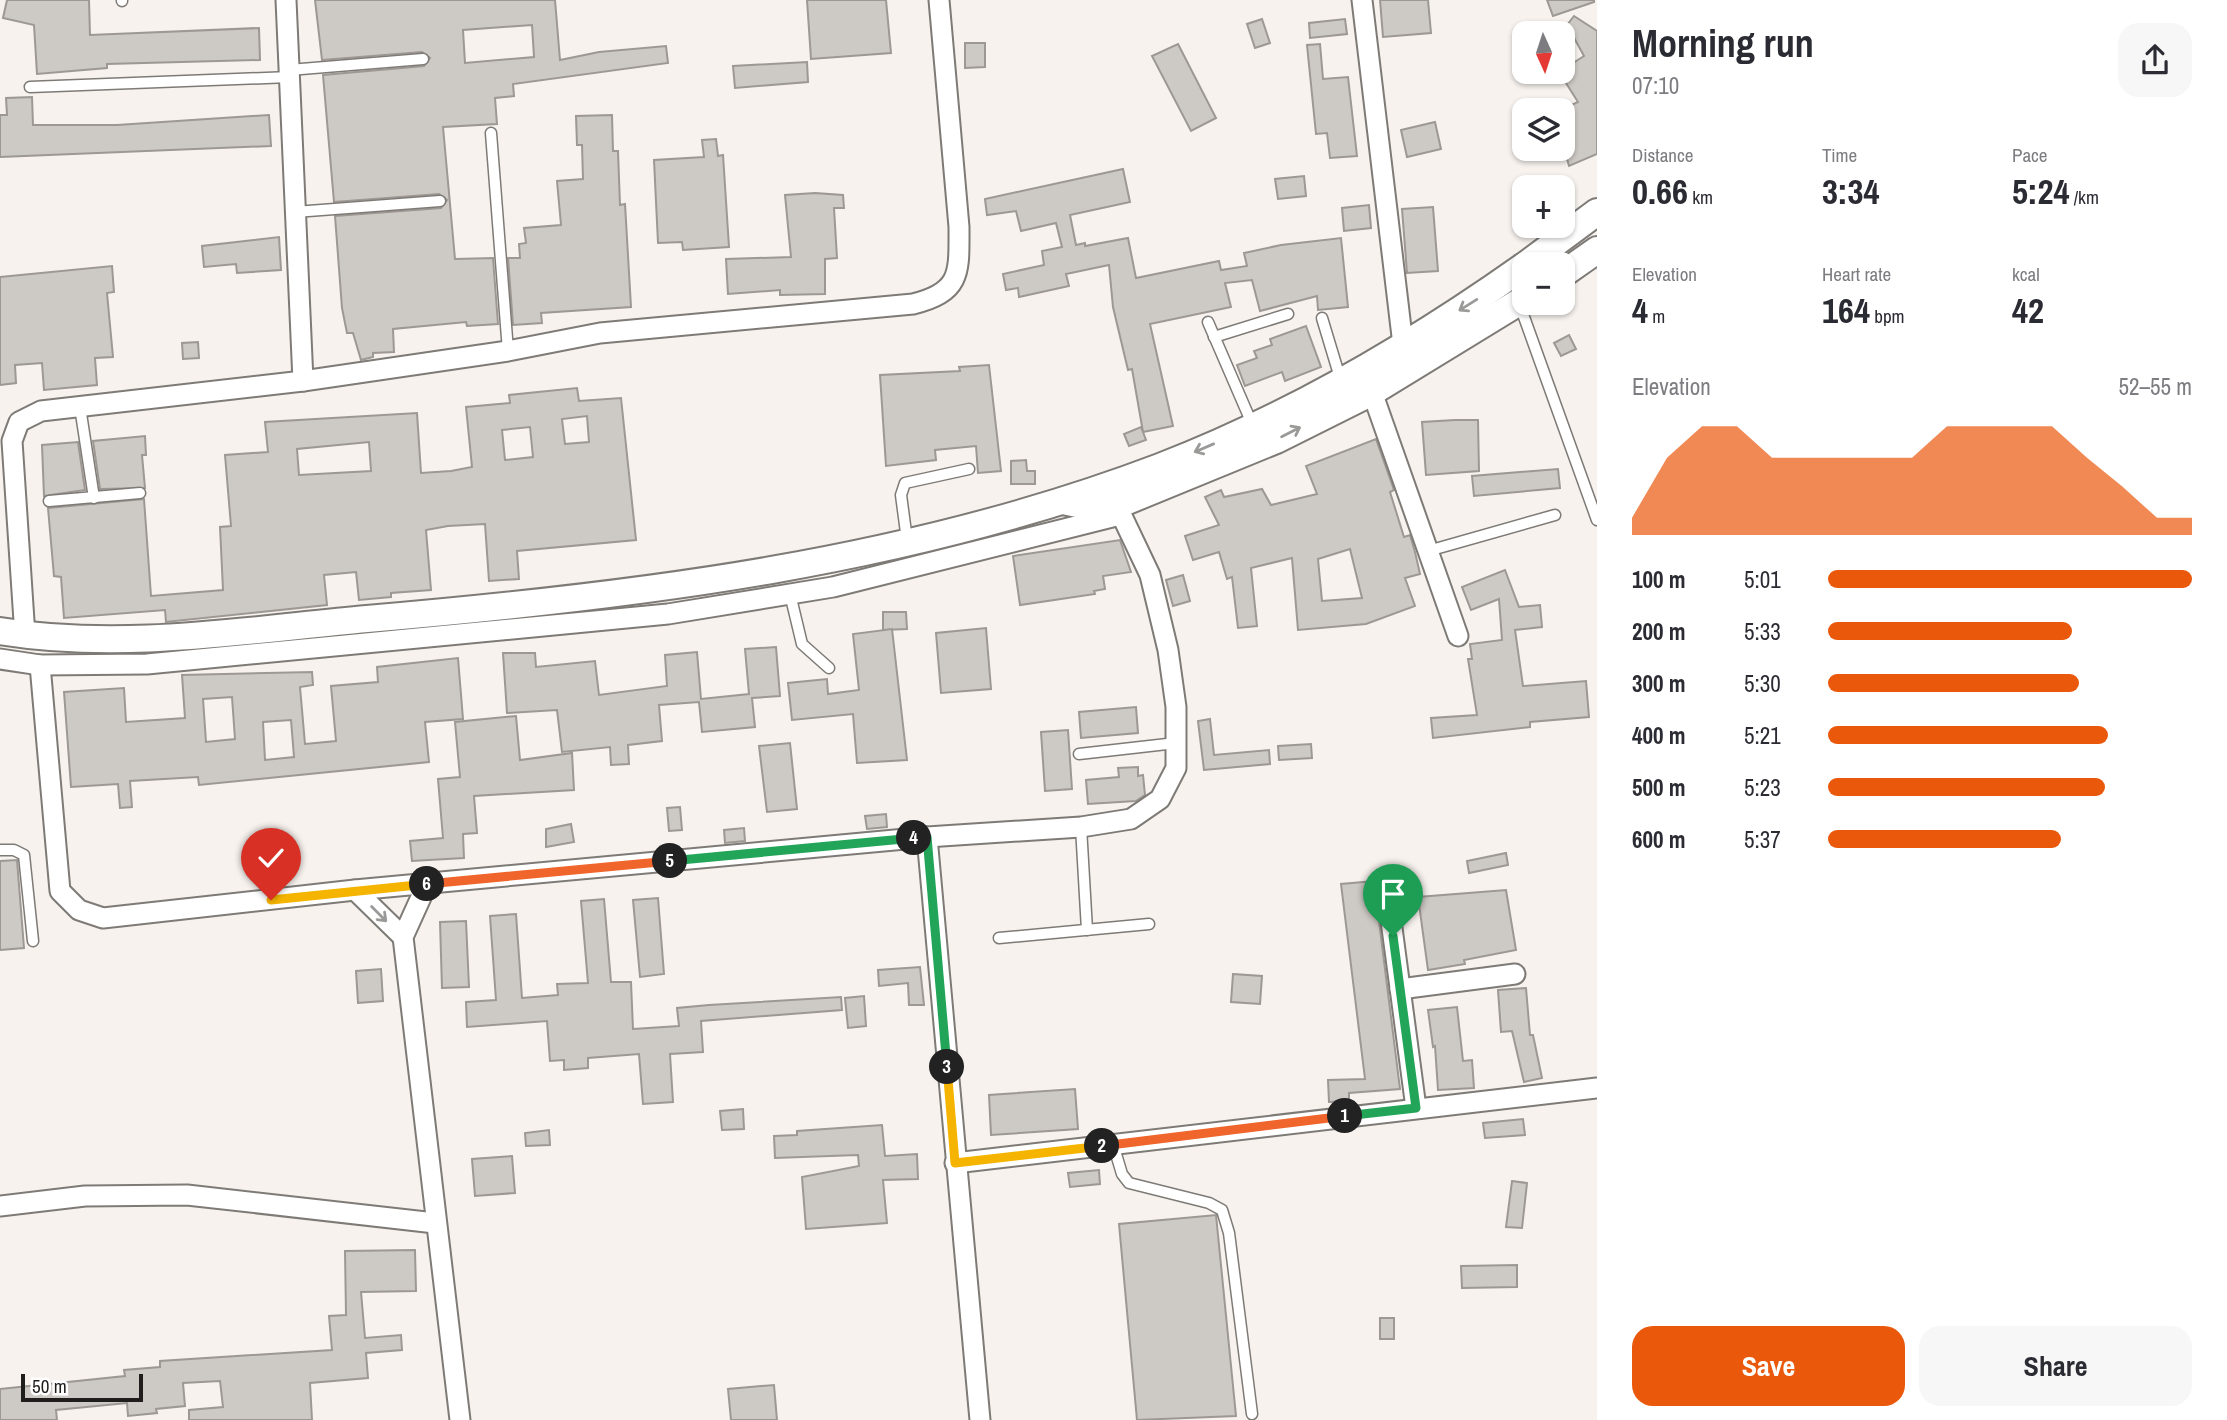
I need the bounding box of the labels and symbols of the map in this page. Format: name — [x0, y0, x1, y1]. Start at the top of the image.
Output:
north arrow — [1512, 21, 1575, 84]
one-way arrow — [1459, 299, 1479, 313]
one-way arrow — [1280, 425, 1301, 439]
one-way arrow — [1193, 442, 1215, 455]
pin: 4 — [897, 820, 932, 856]
pin — [241, 828, 301, 900]
pin: 5 — [652, 844, 688, 878]
pin — [1363, 864, 1423, 936]
pin: 6 — [410, 866, 444, 902]
one-way arrow — [370, 905, 387, 922]
pin: 3 — [930, 1050, 964, 1084]
pin: 1 — [1328, 1098, 1362, 1134]
pin: 2 — [1084, 1128, 1120, 1164]
scale bar — [21, 1371, 144, 1403]

